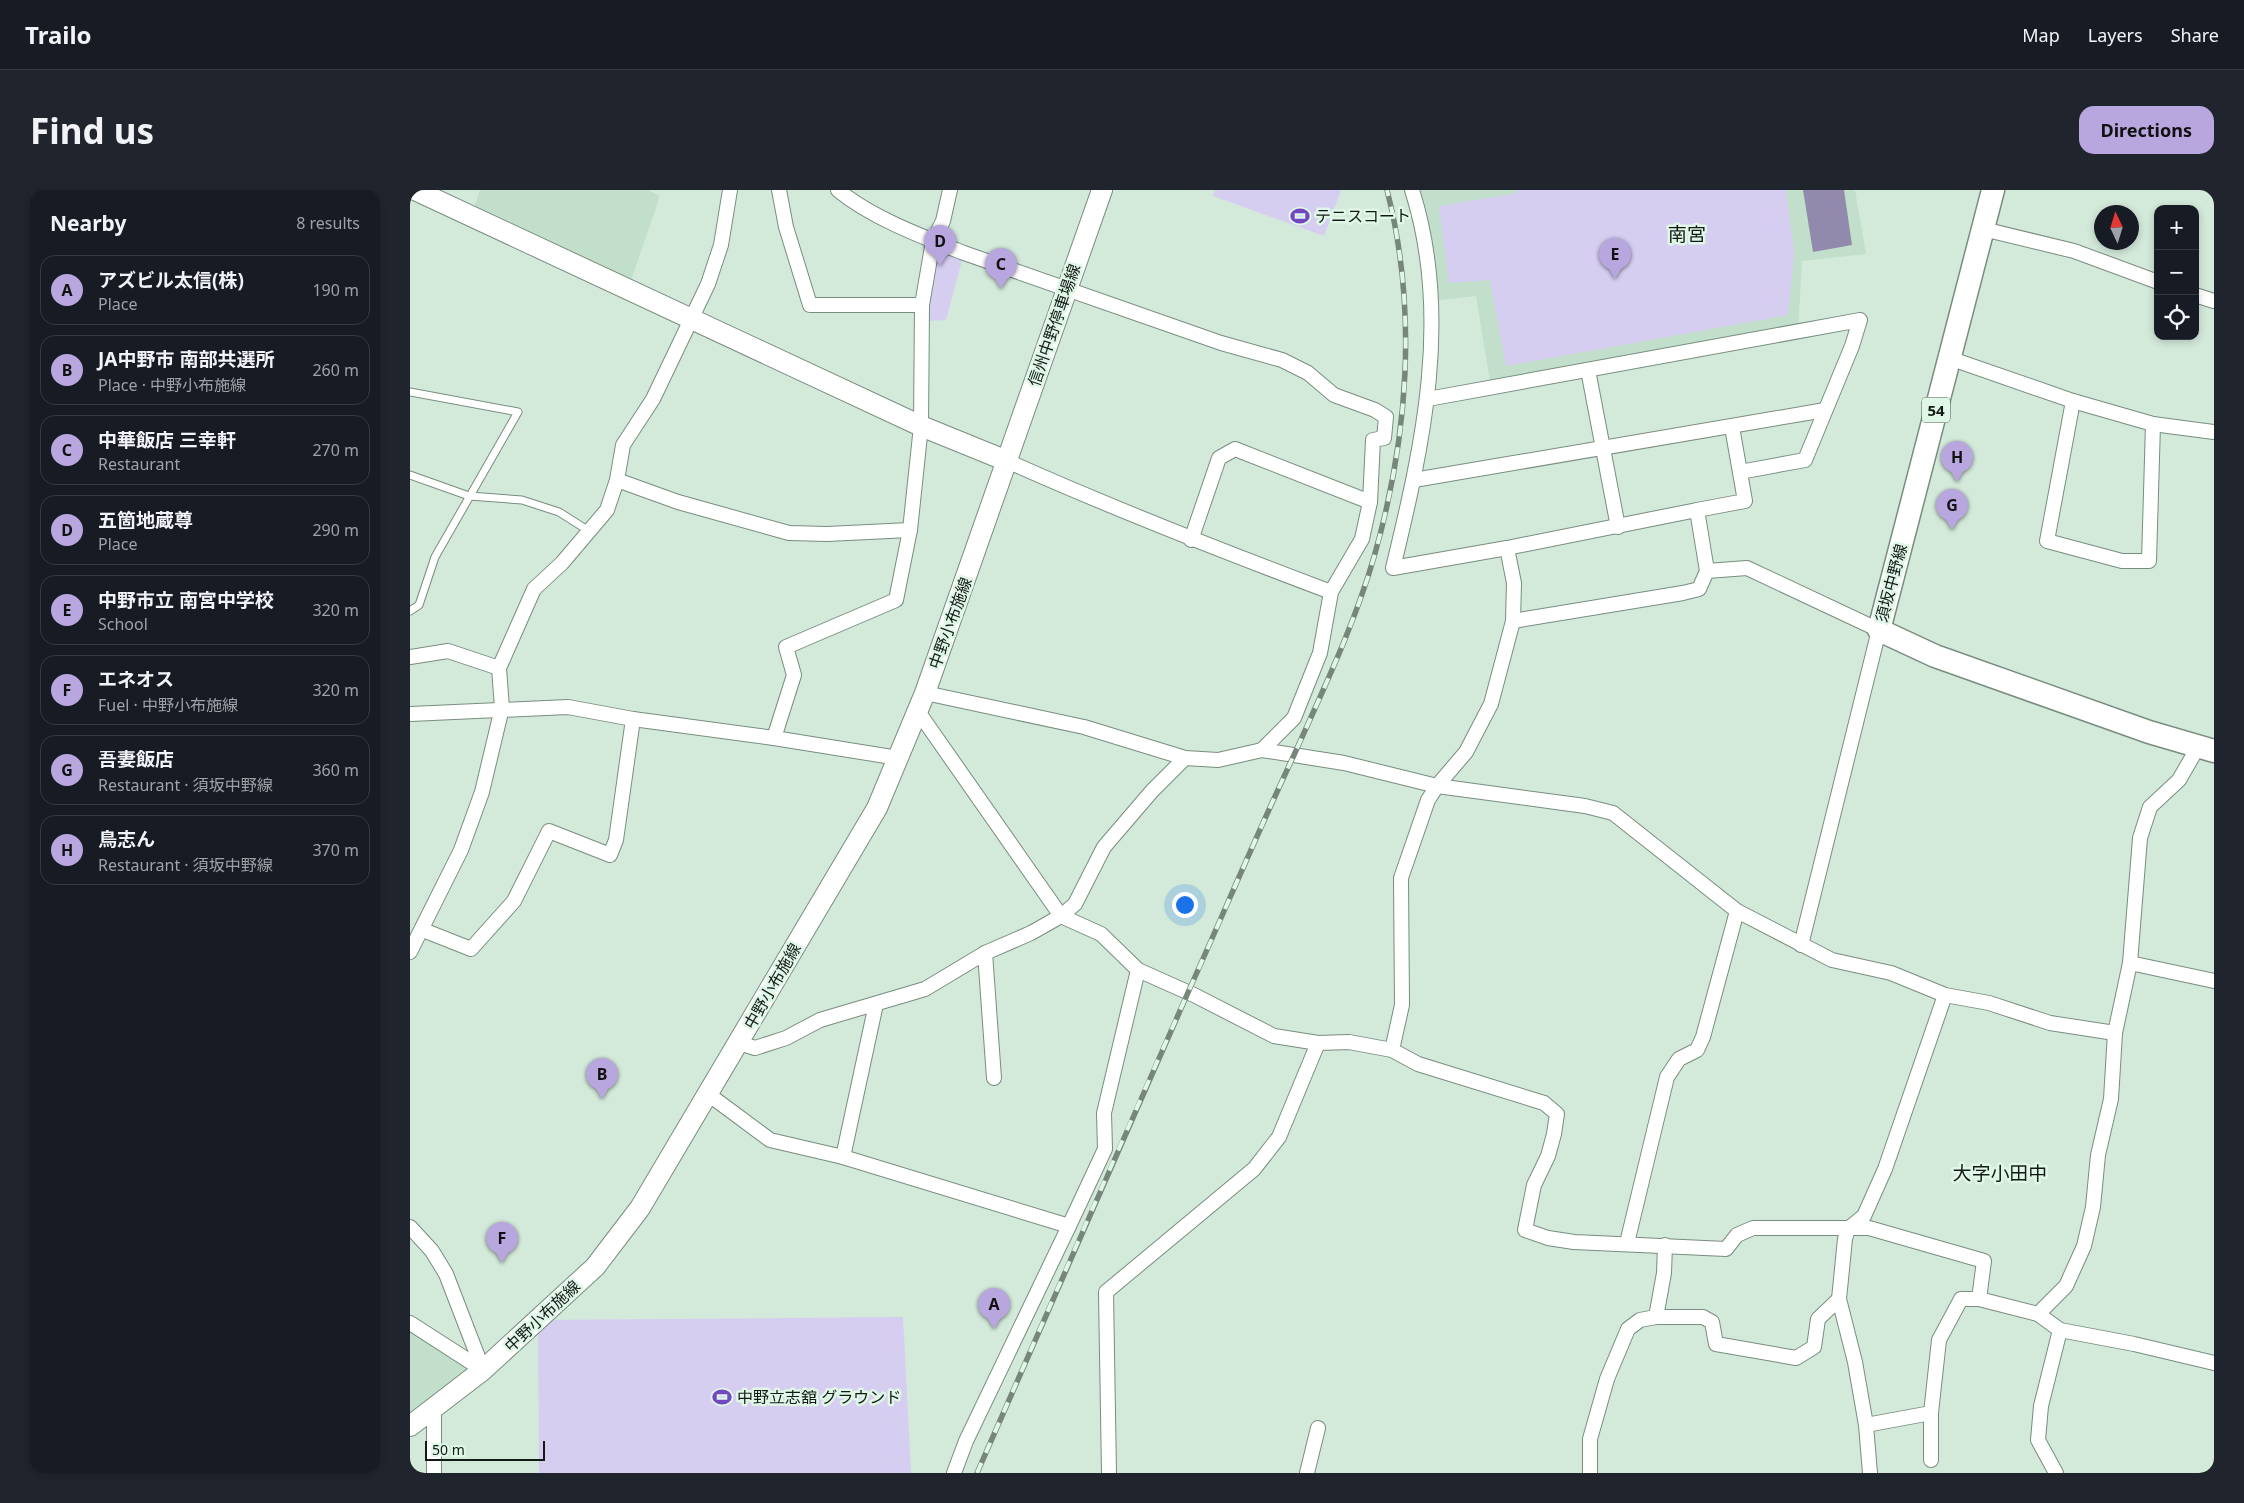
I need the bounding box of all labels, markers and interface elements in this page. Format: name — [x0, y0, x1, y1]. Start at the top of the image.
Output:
text: Trailo — [25, 18, 92, 51]
text: Map — [2022, 23, 2060, 47]
text: Layers — [2088, 23, 2143, 47]
text: Share — [2171, 23, 2219, 47]
button: Directions — [2079, 106, 2214, 154]
text: Find us — [30, 107, 154, 154]
sports icon: テニスコート — [1289, 205, 1311, 227]
place label: テニスコート — [1315, 205, 1411, 227]
north arrow — [2094, 205, 2139, 250]
map controls — [2154, 205, 2199, 340]
button: + — [2154, 205, 2199, 250]
text: Nearby — [50, 209, 126, 237]
text: 8 results — [296, 212, 360, 234]
district label: 南宮 — [1668, 221, 1706, 247]
pin: D — [924, 225, 956, 266]
pin: E — [1599, 238, 1631, 279]
pin: C — [985, 248, 1017, 289]
button: − — [2154, 250, 2199, 295]
street label: 信州中野停車場線 — [1023, 261, 1085, 389]
text: アズビル太信(株) — [98, 267, 244, 293]
text: A — [61, 279, 73, 301]
text: 190 m — [312, 279, 359, 301]
text: Place — [98, 293, 138, 315]
button: locate — [2154, 295, 2199, 340]
text: JA中野市 南部共選所 — [98, 346, 274, 372]
text: B — [62, 359, 72, 381]
text: 260 m — [312, 359, 359, 381]
text: Place · 中野小布施線 — [98, 374, 246, 396]
road number: 54 — [1922, 398, 1950, 422]
text: 中華飯店 三幸軒 — [98, 427, 236, 453]
text: C — [62, 439, 72, 461]
text: 270 m — [312, 439, 359, 461]
pin: H — [1941, 441, 1973, 482]
text: Restaurant — [98, 453, 180, 475]
pin: G — [1936, 489, 1968, 530]
text: 五箇地蔵尊 — [98, 507, 193, 533]
text: D — [61, 519, 73, 541]
text: 290 m — [312, 519, 359, 541]
text: Place — [98, 533, 138, 555]
street label: 須坂中野線 — [1870, 542, 1912, 624]
street label: 中野小布施線 — [923, 574, 977, 672]
text: 中野市立 南宮中学校 — [98, 587, 274, 613]
text: E — [63, 599, 71, 621]
text: 320 m — [312, 599, 359, 621]
text: School — [98, 613, 148, 635]
text: エネオス — [98, 666, 174, 692]
text: F — [63, 679, 71, 701]
text: 320 m — [312, 679, 359, 701]
text: Fuel · 中野小布施線 — [98, 694, 238, 716]
text: 吾妻飯店 — [98, 746, 174, 772]
text: G — [61, 759, 73, 781]
text: 360 m — [312, 759, 359, 781]
text: Restaurant · 須坂中野線 — [98, 774, 273, 796]
text: 鳥志ん — [98, 826, 155, 852]
text: H — [61, 839, 73, 861]
text: 370 m — [312, 839, 359, 861]
text: Restaurant · 須坂中野線 — [98, 854, 273, 876]
your location — [1172, 892, 1198, 918]
street label: 中野小布施線 — [738, 939, 806, 1033]
pin: B — [586, 1058, 618, 1099]
district label: 大字小田中 — [1952, 1160, 2048, 1186]
pin: F — [486, 1222, 518, 1263]
street label: 中野小布施線 — [499, 1275, 585, 1357]
pin: A — [978, 1288, 1010, 1329]
sports icon: 中野立志舘 グラウンド — [711, 1386, 733, 1408]
place label: 中野立志舘 グラウンド — [737, 1386, 901, 1408]
scale bar — [425, 1438, 545, 1461]
text: 50 m — [432, 1440, 465, 1459]

